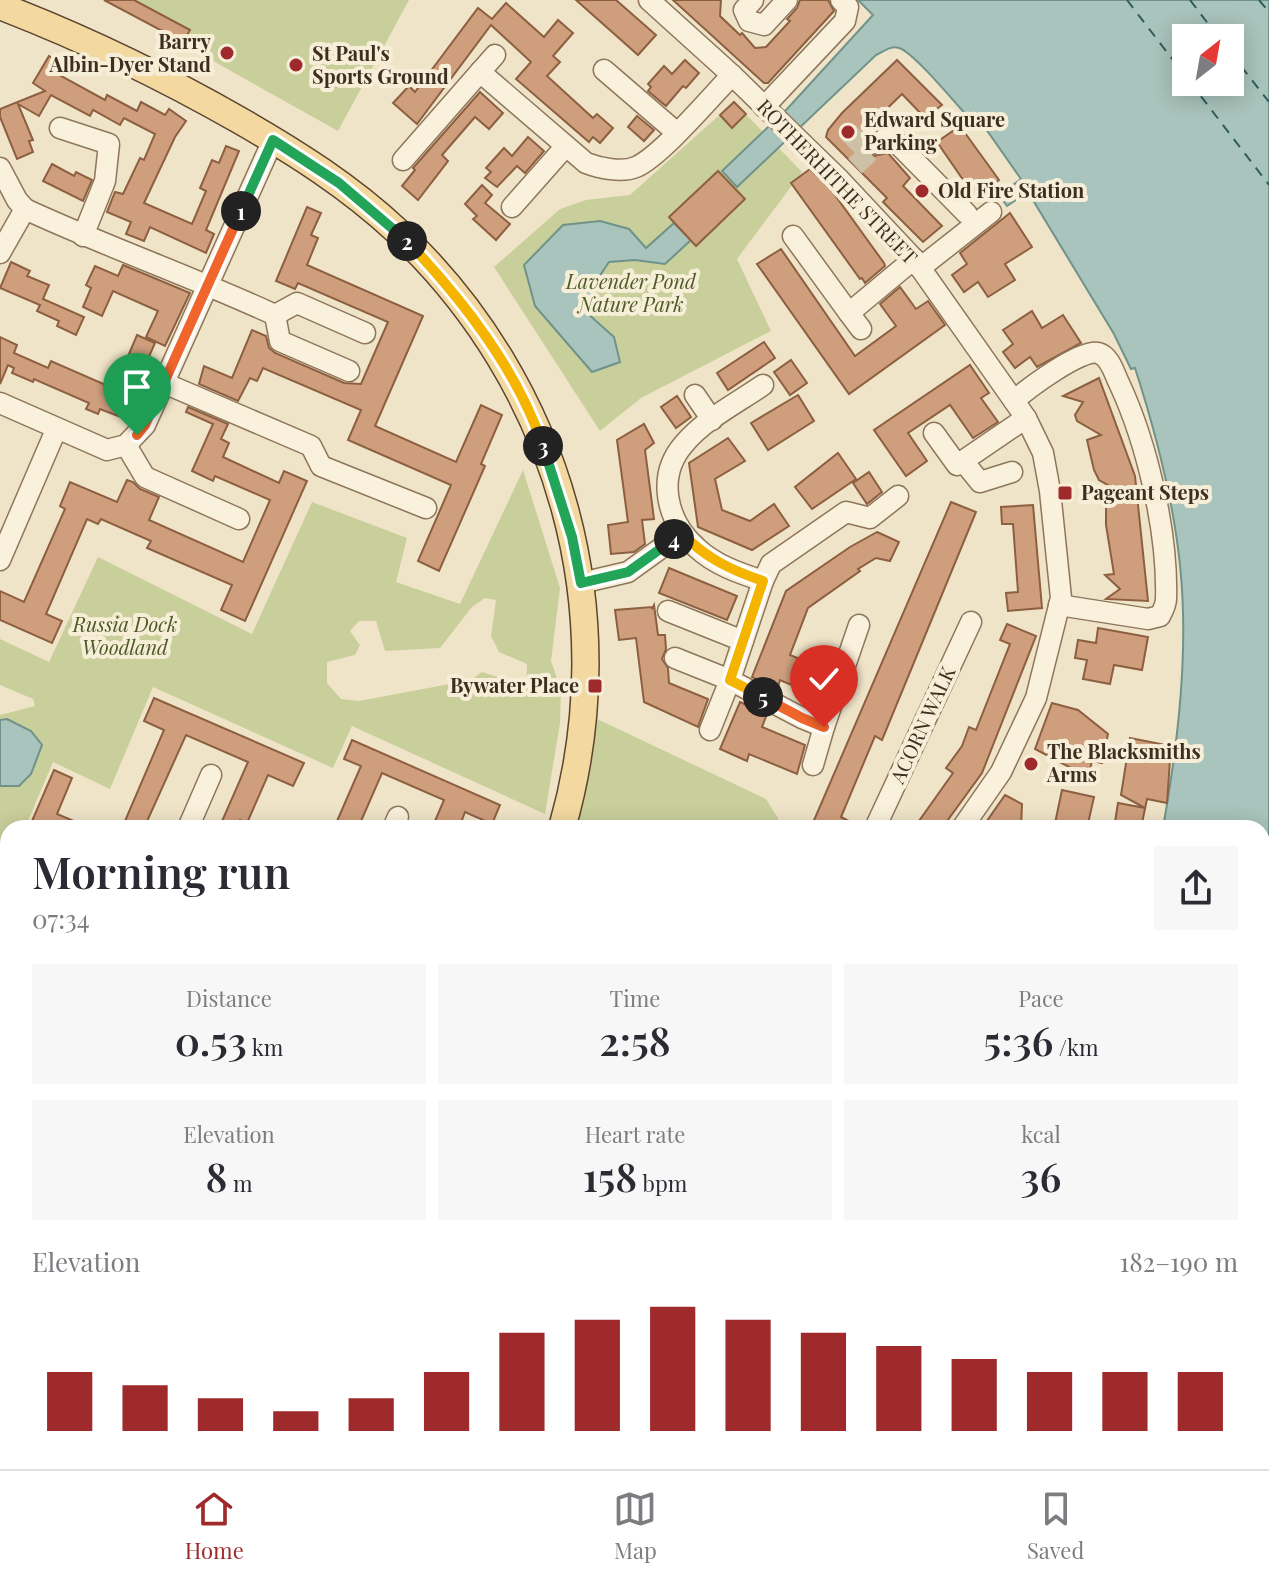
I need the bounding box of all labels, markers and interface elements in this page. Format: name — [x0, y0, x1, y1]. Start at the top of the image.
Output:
north arrow — [1172, 24, 1244, 96]
map controls — [1172, 24, 1244, 96]
place label: Barry Albin-Dyer Stand — [48, 27, 212, 77]
place label: St Paul's Sports Ground — [312, 39, 449, 89]
marker: Barry Albin-Dyer Stand — [218, 44, 236, 62]
marker: St Paul's Sports Ground — [287, 56, 305, 74]
street label: ROTHERHITHE STREET — [752, 92, 924, 269]
place label: Edward Square Parking — [864, 105, 1005, 155]
marker: Edward Square Parking — [839, 123, 857, 141]
place label: Old Fire Station — [938, 176, 1085, 203]
marker: Old Fire Station — [913, 182, 931, 200]
pin: 1 — [221, 191, 261, 231]
text: 1 — [237, 196, 245, 226]
pin: 2 — [387, 221, 427, 261]
text: 2 — [401, 226, 413, 256]
park label: Lavender Pond Nature Park — [565, 267, 697, 317]
pin — [103, 353, 171, 435]
icon: arrive — [115, 365, 159, 409]
pin: 3 — [523, 426, 563, 466]
text: 3 — [538, 431, 548, 461]
place label: Pageant Steps — [1081, 478, 1209, 505]
marker: Pageant Steps — [1056, 484, 1074, 502]
pin: 4 — [654, 519, 694, 559]
text: 4 — [668, 524, 680, 554]
park label: Russia Dock Woodland — [72, 610, 177, 660]
pin — [790, 645, 858, 727]
icon: check — [802, 657, 846, 701]
street label: ACORN WALK — [882, 661, 961, 788]
place label: Bywater Place — [450, 671, 579, 698]
marker: Bywater Place — [586, 677, 604, 695]
pin: 5 — [743, 677, 783, 717]
text: 5 — [758, 682, 768, 712]
place label: The Blacksmiths Arms — [1046, 737, 1201, 787]
marker: The Blacksmiths Arms — [1022, 755, 1040, 773]
text: Morning run — [32, 841, 290, 900]
button: share — [1154, 846, 1238, 930]
text: 07:34 — [32, 901, 90, 936]
text: Distance — [186, 983, 272, 1013]
text: Time — [610, 983, 660, 1013]
text: Pace — [1018, 983, 1064, 1013]
text: 0.53 — [175, 1013, 247, 1066]
text: 2:58 — [599, 1013, 671, 1066]
text: 5:36 — [983, 1013, 1053, 1066]
text: km — [247, 1032, 283, 1062]
text: /km — [1053, 1032, 1099, 1062]
text: Elevation — [183, 1119, 275, 1149]
text: Heart rate — [585, 1119, 685, 1149]
text: kcal — [1021, 1119, 1061, 1149]
text: 8 — [206, 1149, 227, 1202]
text: 158 — [583, 1149, 637, 1202]
text: 36 — [1021, 1149, 1061, 1202]
text: m — [227, 1168, 252, 1198]
text: bpm — [637, 1168, 687, 1198]
text: Elevation — [32, 1244, 140, 1279]
text: 182–190 m — [1120, 1244, 1238, 1279]
tab: Home — [185, 1487, 244, 1565]
tab: Map — [613, 1487, 657, 1565]
tab: Saved — [1027, 1487, 1084, 1565]

